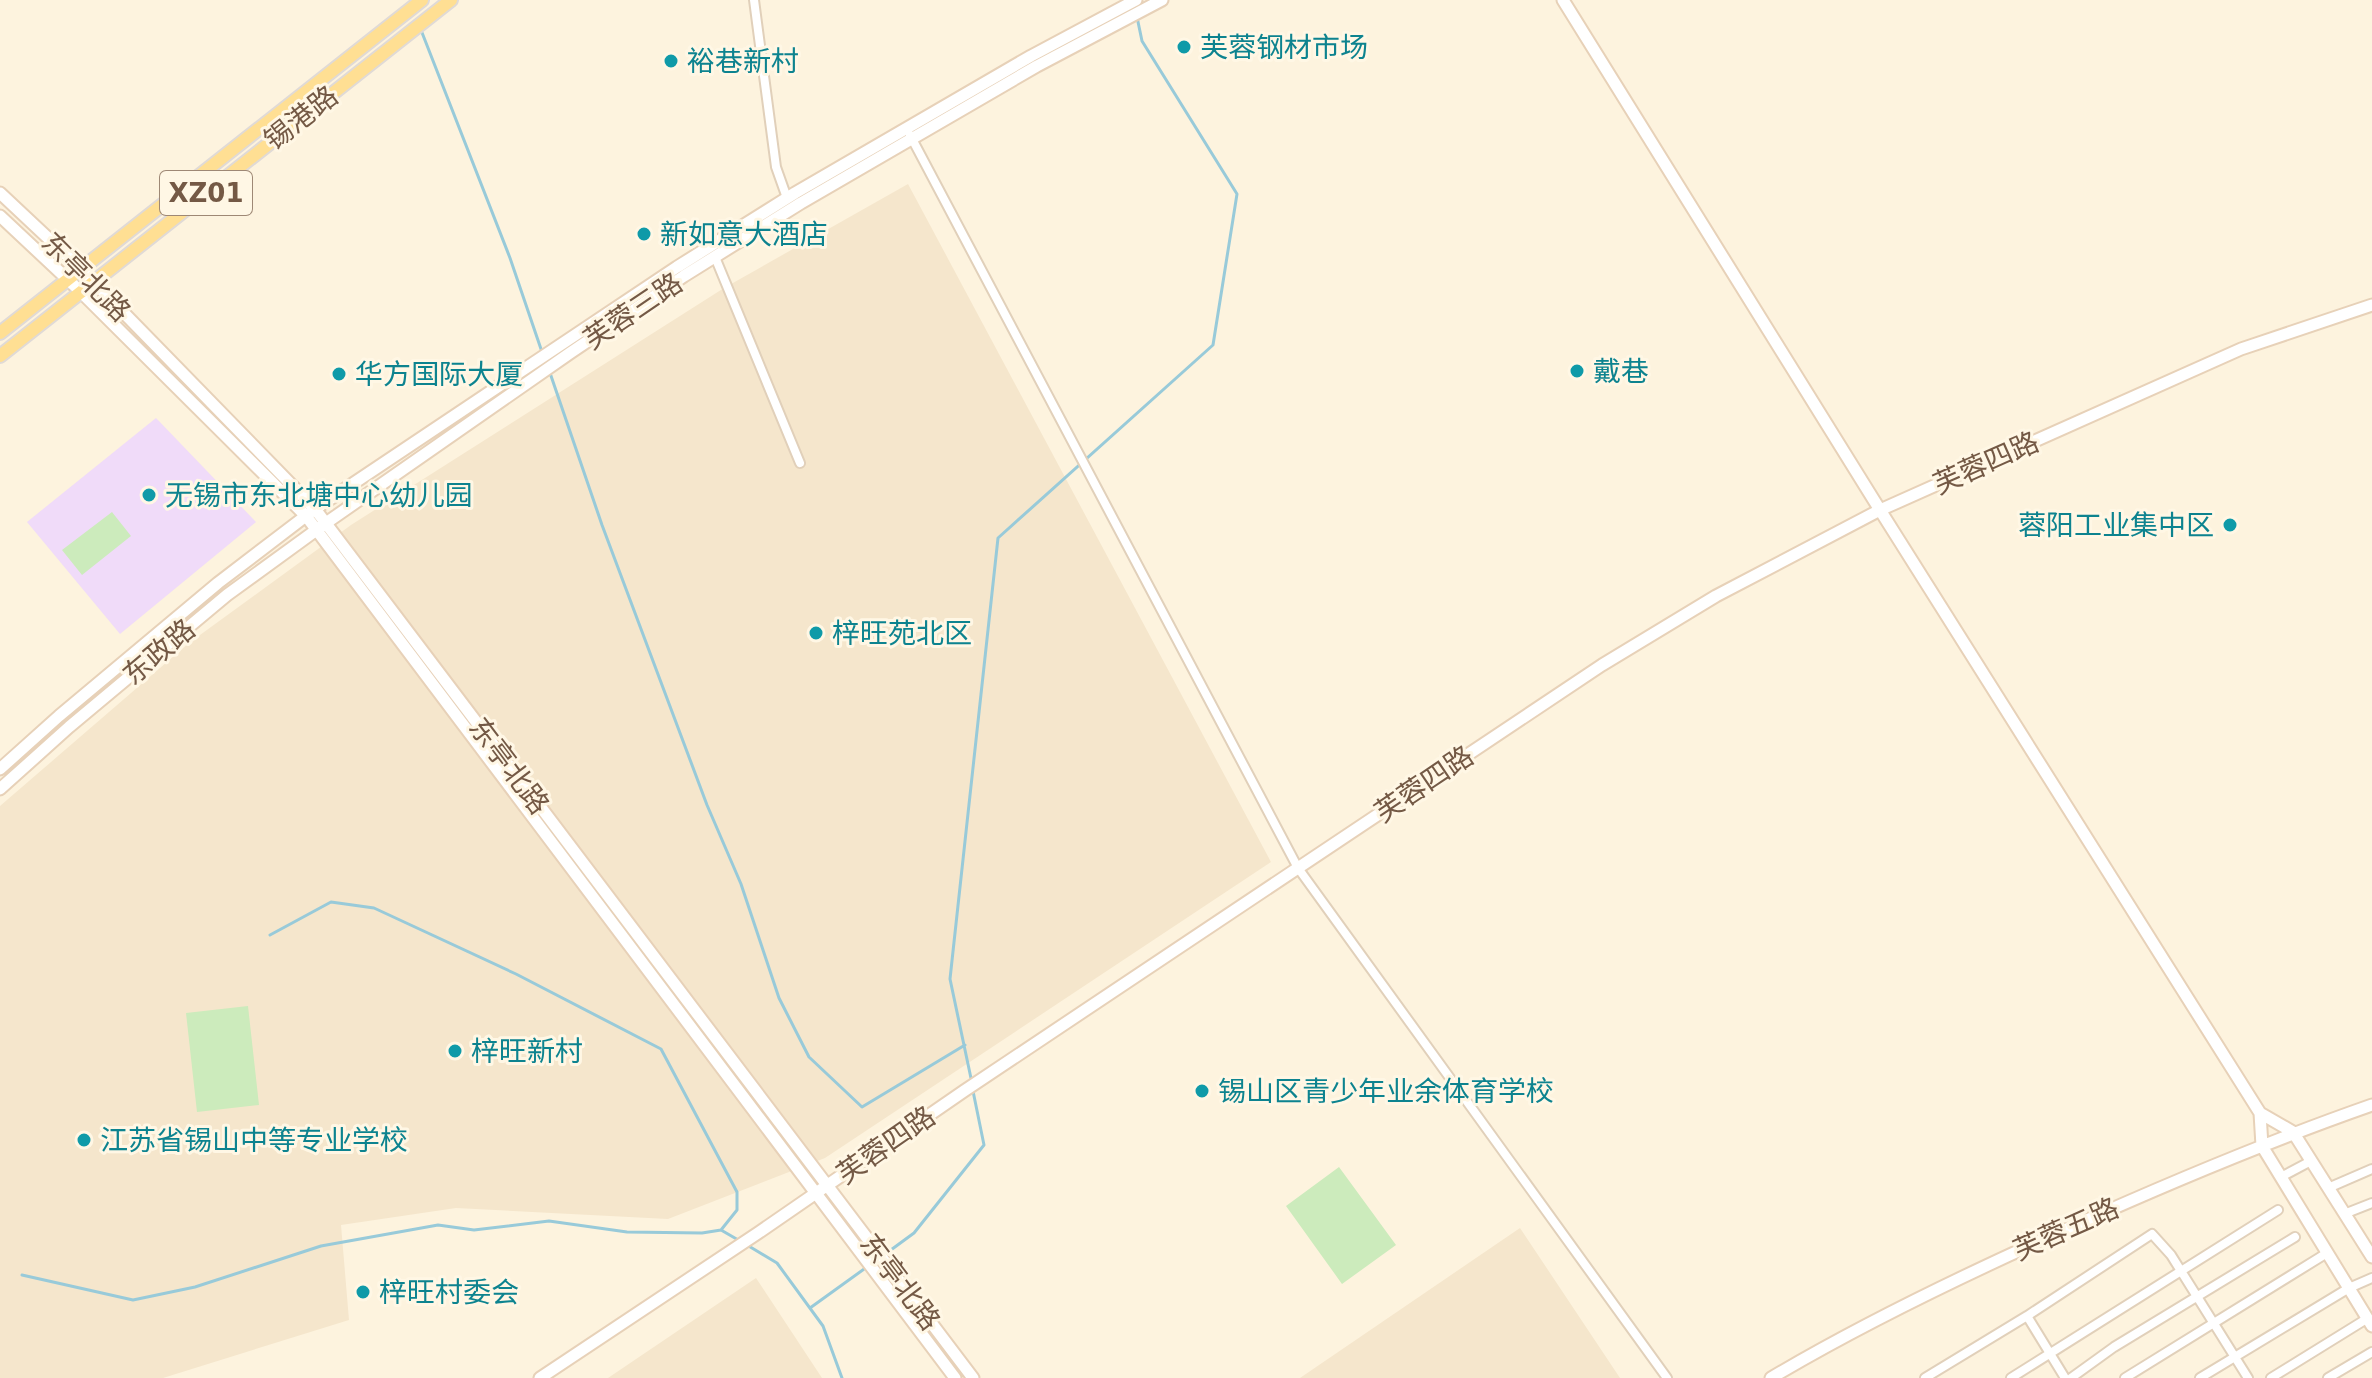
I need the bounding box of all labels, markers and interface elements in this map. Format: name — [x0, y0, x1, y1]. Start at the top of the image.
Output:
place label: 芙蓉钢材市场 — [1200, 31, 1368, 64]
marker: 芙蓉钢材市场 — [1175, 38, 1193, 56]
place label: 裕巷新村 — [687, 45, 799, 78]
marker: 裕巷新村 — [662, 52, 680, 70]
street label: 锡港路 — [258, 79, 344, 157]
road number: XZ01 — [160, 171, 252, 215]
place label: 新如意大酒店 — [660, 218, 828, 251]
marker: 新如意大酒店 — [635, 225, 653, 243]
street label: 东亭北路 — [35, 226, 137, 328]
street label: 芙蓉三路 — [577, 266, 689, 356]
place label: 戴巷 — [1593, 355, 1649, 388]
place label: 华方国际大厦 — [355, 358, 523, 391]
marker: 戴巷 — [1568, 362, 1586, 380]
marker: 华方国际大厦 — [330, 365, 348, 383]
street label: 芙蓉四路 — [1928, 425, 2044, 501]
place label: 无锡市东北塘中心幼儿园 — [165, 479, 473, 512]
marker: 无锡市东北塘中心幼儿园 — [140, 486, 158, 504]
place label: 蓉阳工业集中区 — [2018, 509, 2214, 542]
marker: 蓉阳工业集中区 — [2221, 516, 2239, 534]
street label: 东政路 — [116, 612, 202, 692]
place label: 梓旺苑北区 — [832, 617, 972, 650]
marker: 梓旺苑北区 — [807, 624, 825, 642]
street label: 东亭北路 — [462, 711, 556, 821]
street label: 芙蓉四路 — [1368, 739, 1480, 829]
place label: 梓旺新村 — [471, 1035, 583, 1068]
marker: 梓旺新村 — [446, 1042, 464, 1060]
place label: 锡山区青少年业余体育学校 — [1218, 1075, 1554, 1108]
marker: 锡山区青少年业余体育学校 — [1193, 1082, 1211, 1100]
street label: 芙蓉四路 — [831, 1099, 941, 1191]
place label: 江苏省锡山中等专业学校 — [100, 1124, 408, 1157]
marker: 江苏省锡山中等专业学校 — [75, 1131, 93, 1149]
street label: 芙蓉五路 — [2008, 1191, 2124, 1267]
street label: 东亭北路 — [853, 1227, 947, 1337]
place label: 梓旺村委会 — [379, 1276, 519, 1309]
marker: 梓旺村委会 — [354, 1283, 372, 1301]

